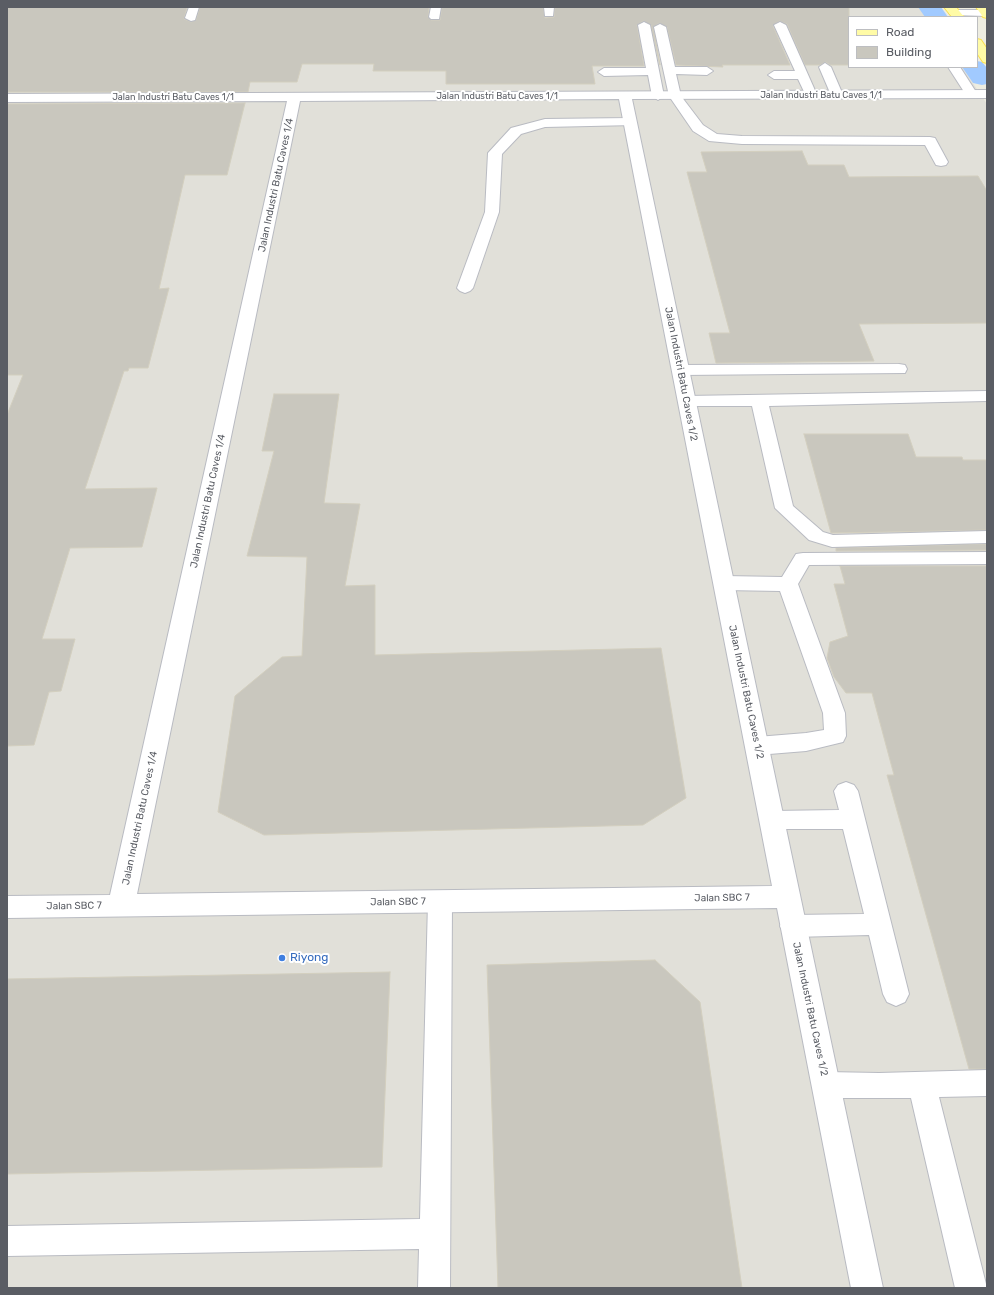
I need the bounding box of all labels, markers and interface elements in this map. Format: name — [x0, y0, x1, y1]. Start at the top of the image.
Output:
legend — [848, 16, 978, 68]
text: Road — [886, 25, 914, 39]
text: Building — [886, 45, 932, 59]
street label: Jalan Industri Batu Caves 1/1 — [760, 90, 882, 100]
street label: Jalan Industri Batu Caves 1/1 — [436, 91, 558, 101]
street label: Jalan Industri Batu Caves 1/1 — [112, 92, 234, 102]
street label: Jalan Industri Batu Caves 1/4 — [256, 117, 296, 253]
street label: Jalan Industri Batu Caves 1/2 — [662, 306, 700, 442]
street label: Jalan Industri Batu Caves 1/4 — [188, 433, 228, 569]
street label: Jalan Industri Batu Caves 1/2 — [726, 624, 766, 760]
street label: Jalan Industri Batu Caves 1/4 — [120, 750, 160, 886]
street label: Jalan SBC 7 — [694, 892, 750, 904]
street label: Jalan SBC 7 — [370, 896, 426, 908]
street label: Jalan SBC 7 — [46, 900, 102, 912]
street label: Jalan Industri Batu Caves 1/2 — [790, 941, 830, 1077]
place label: Riyong — [290, 951, 328, 965]
marker: Riyong — [277, 953, 287, 963]

